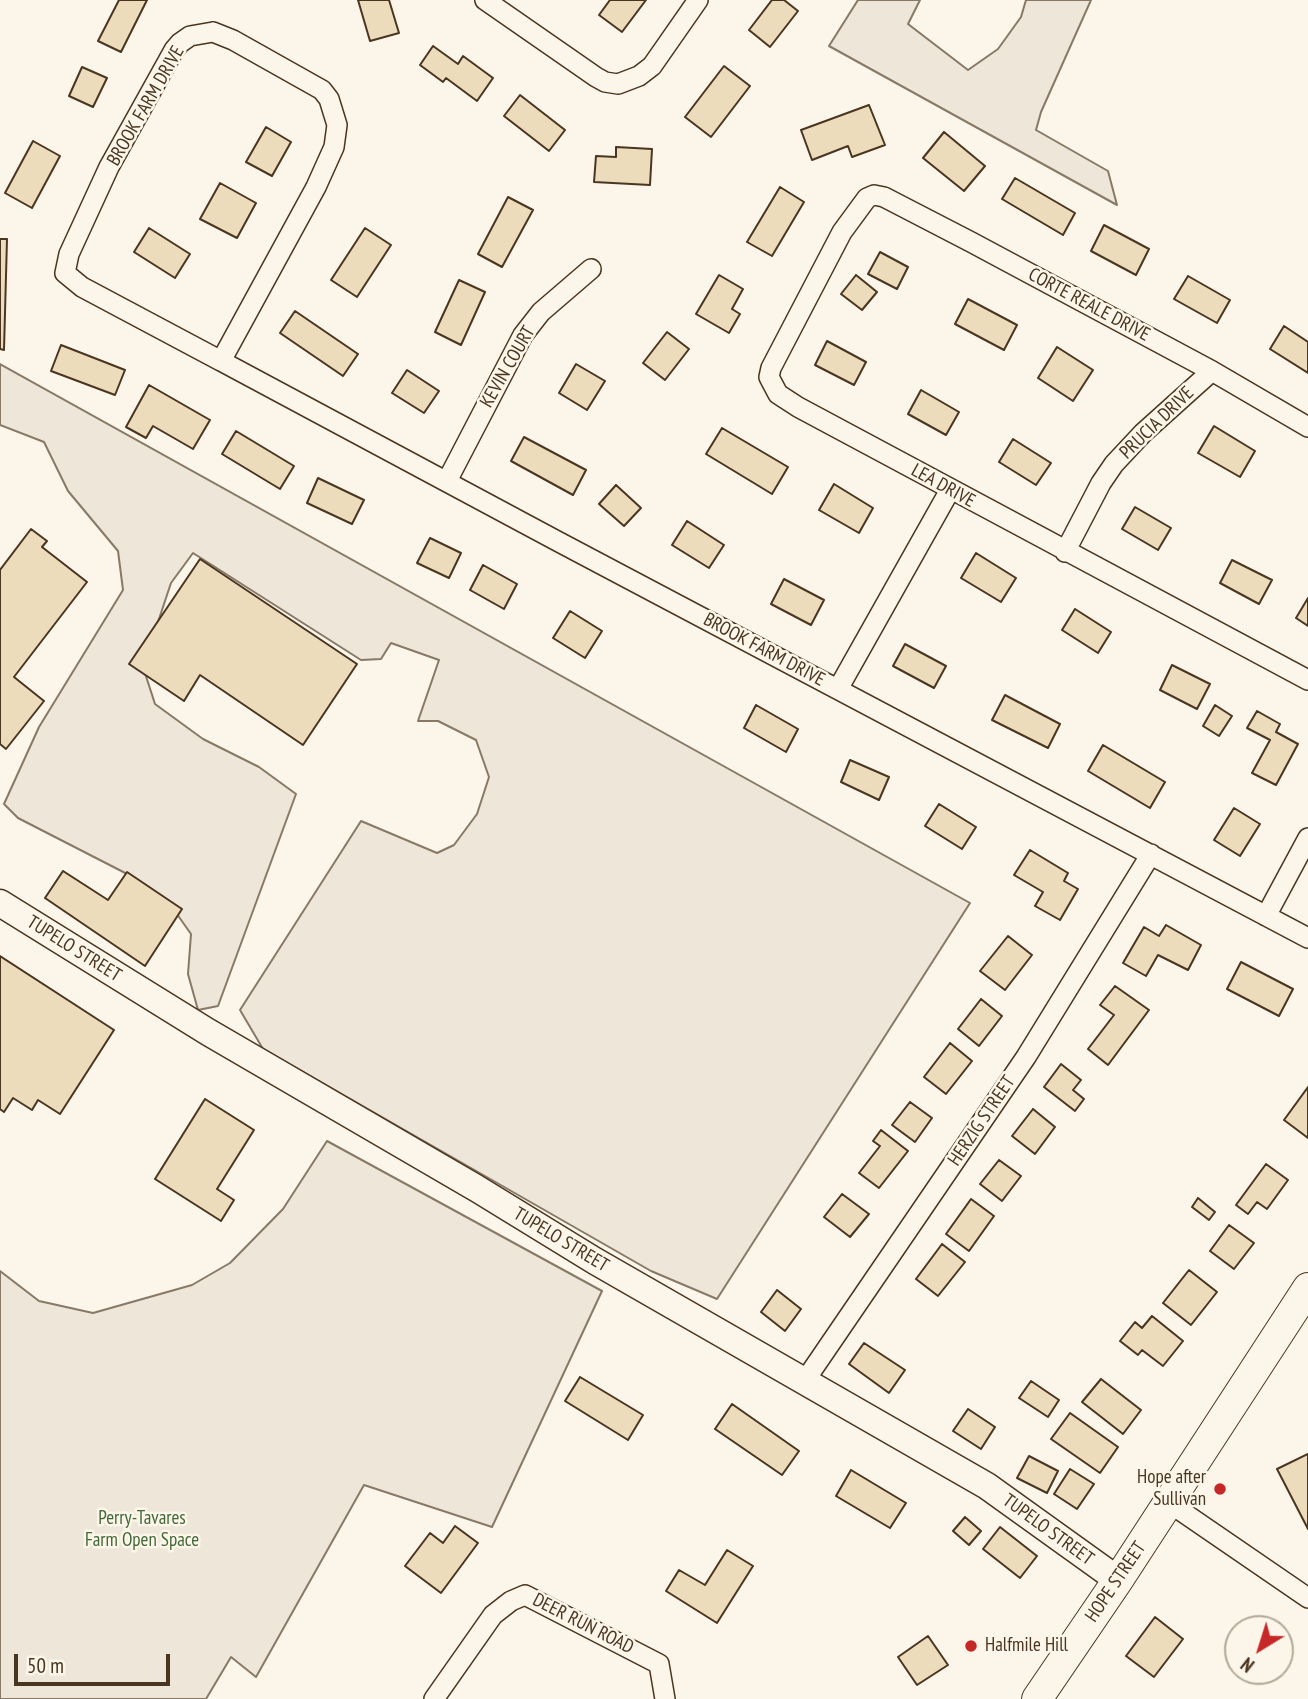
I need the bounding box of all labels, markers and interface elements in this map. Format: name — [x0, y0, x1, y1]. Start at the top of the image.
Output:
street label: BROOK FARM DRIVE — [103, 42, 189, 170]
street label: CORTE REALE DRIVE — [1024, 263, 1154, 347]
street label: KEVIN COURT — [476, 322, 540, 412]
street label: PRUCIA DRIVE — [1115, 382, 1199, 464]
street label: LEA DRIVE — [907, 459, 979, 513]
street label: BROOK FARM DRIVE — [699, 608, 829, 692]
street label: TUPELO STREET — [23, 911, 125, 987]
street label: HERZIG STREET — [944, 1072, 1020, 1170]
street label: TUPELO STREET — [509, 1203, 613, 1277]
place label: Hope after Sullivan — [1137, 1467, 1206, 1511]
marker: Hope after Sullivan — [1212, 1481, 1228, 1497]
street label: TUPELO STREET — [998, 1489, 1098, 1571]
park label: Perry-Tavares Farm Open Space — [85, 1508, 199, 1552]
street label: HOPE STREET — [1081, 1538, 1151, 1626]
street label: DEER RUN ROAD — [529, 1589, 637, 1659]
north arrow — [1224, 1615, 1294, 1685]
place label: Halfmile Hill — [985, 1635, 1068, 1657]
marker: Halfmile Hill — [963, 1638, 979, 1654]
scale bar — [18, 1640, 173, 1684]
text: 50 m — [27, 1652, 64, 1679]
text: N — [1236, 1652, 1259, 1678]

